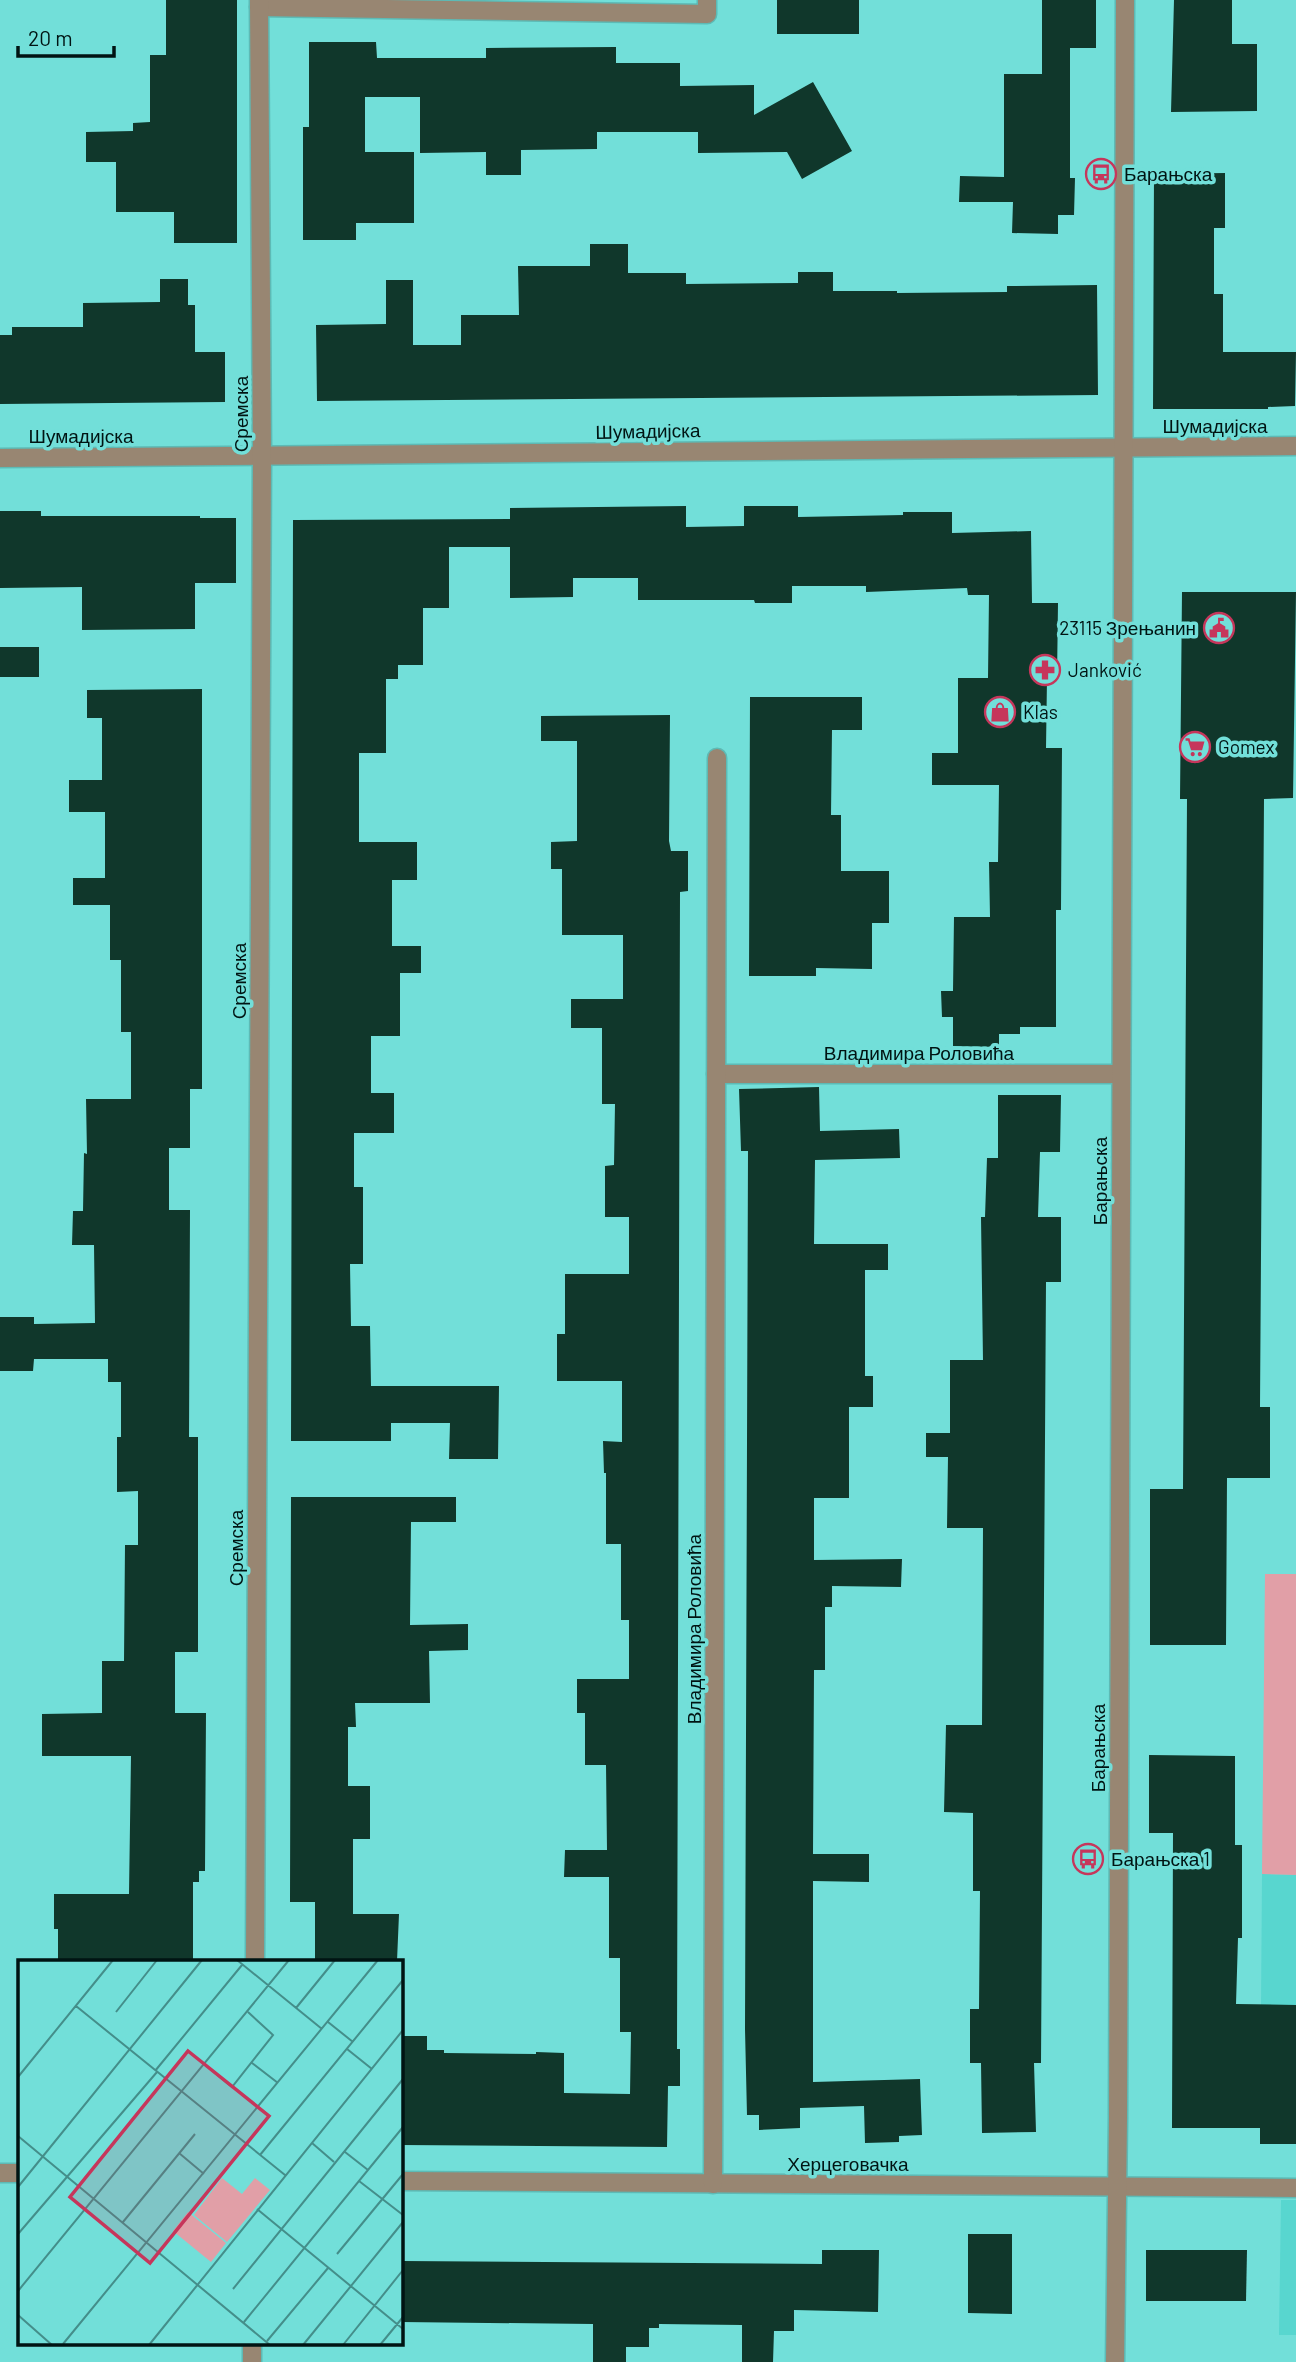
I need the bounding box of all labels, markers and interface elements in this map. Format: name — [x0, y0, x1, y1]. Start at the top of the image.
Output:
scale bar — [18, 14, 114, 58]
text: 20 m — [28, 25, 73, 50]
bus stop icon: Барањска — [1084, 157, 1118, 191]
place label: Барањска — [1124, 162, 1213, 185]
street label: Сремска — [229, 375, 252, 452]
street label: Шумадијска — [1162, 414, 1268, 437]
street label: Шумадијска — [595, 418, 701, 443]
street label: Шумадијска — [28, 424, 134, 447]
public building icon: 23115 Зрењанин — [1202, 611, 1236, 645]
place label: 23115 Зрењанин — [1059, 616, 1196, 639]
pharmacy icon: Janković — [1028, 653, 1062, 687]
place label: Janković — [1068, 658, 1142, 681]
shop icon: Klas — [983, 695, 1017, 729]
place label: Klas — [1023, 700, 1058, 723]
supermarket icon: Gomex — [1178, 730, 1212, 764]
place label: Gomex — [1218, 735, 1275, 758]
street label: Сремска — [227, 942, 250, 1019]
street label: Владимира Роловића — [824, 1041, 1015, 1064]
street label: Барањска — [1088, 1136, 1111, 1225]
street label: Сремска — [224, 1509, 247, 1586]
street label: Владимира Роловића — [682, 1533, 705, 1724]
street label: Барањска — [1086, 1703, 1109, 1792]
bus stop icon: Барањска 1 — [1071, 1842, 1105, 1876]
place label: Барањска 1 — [1111, 1847, 1210, 1870]
inset map — [18, 1960, 402, 2344]
street label: Херцеговачка — [787, 2152, 909, 2175]

